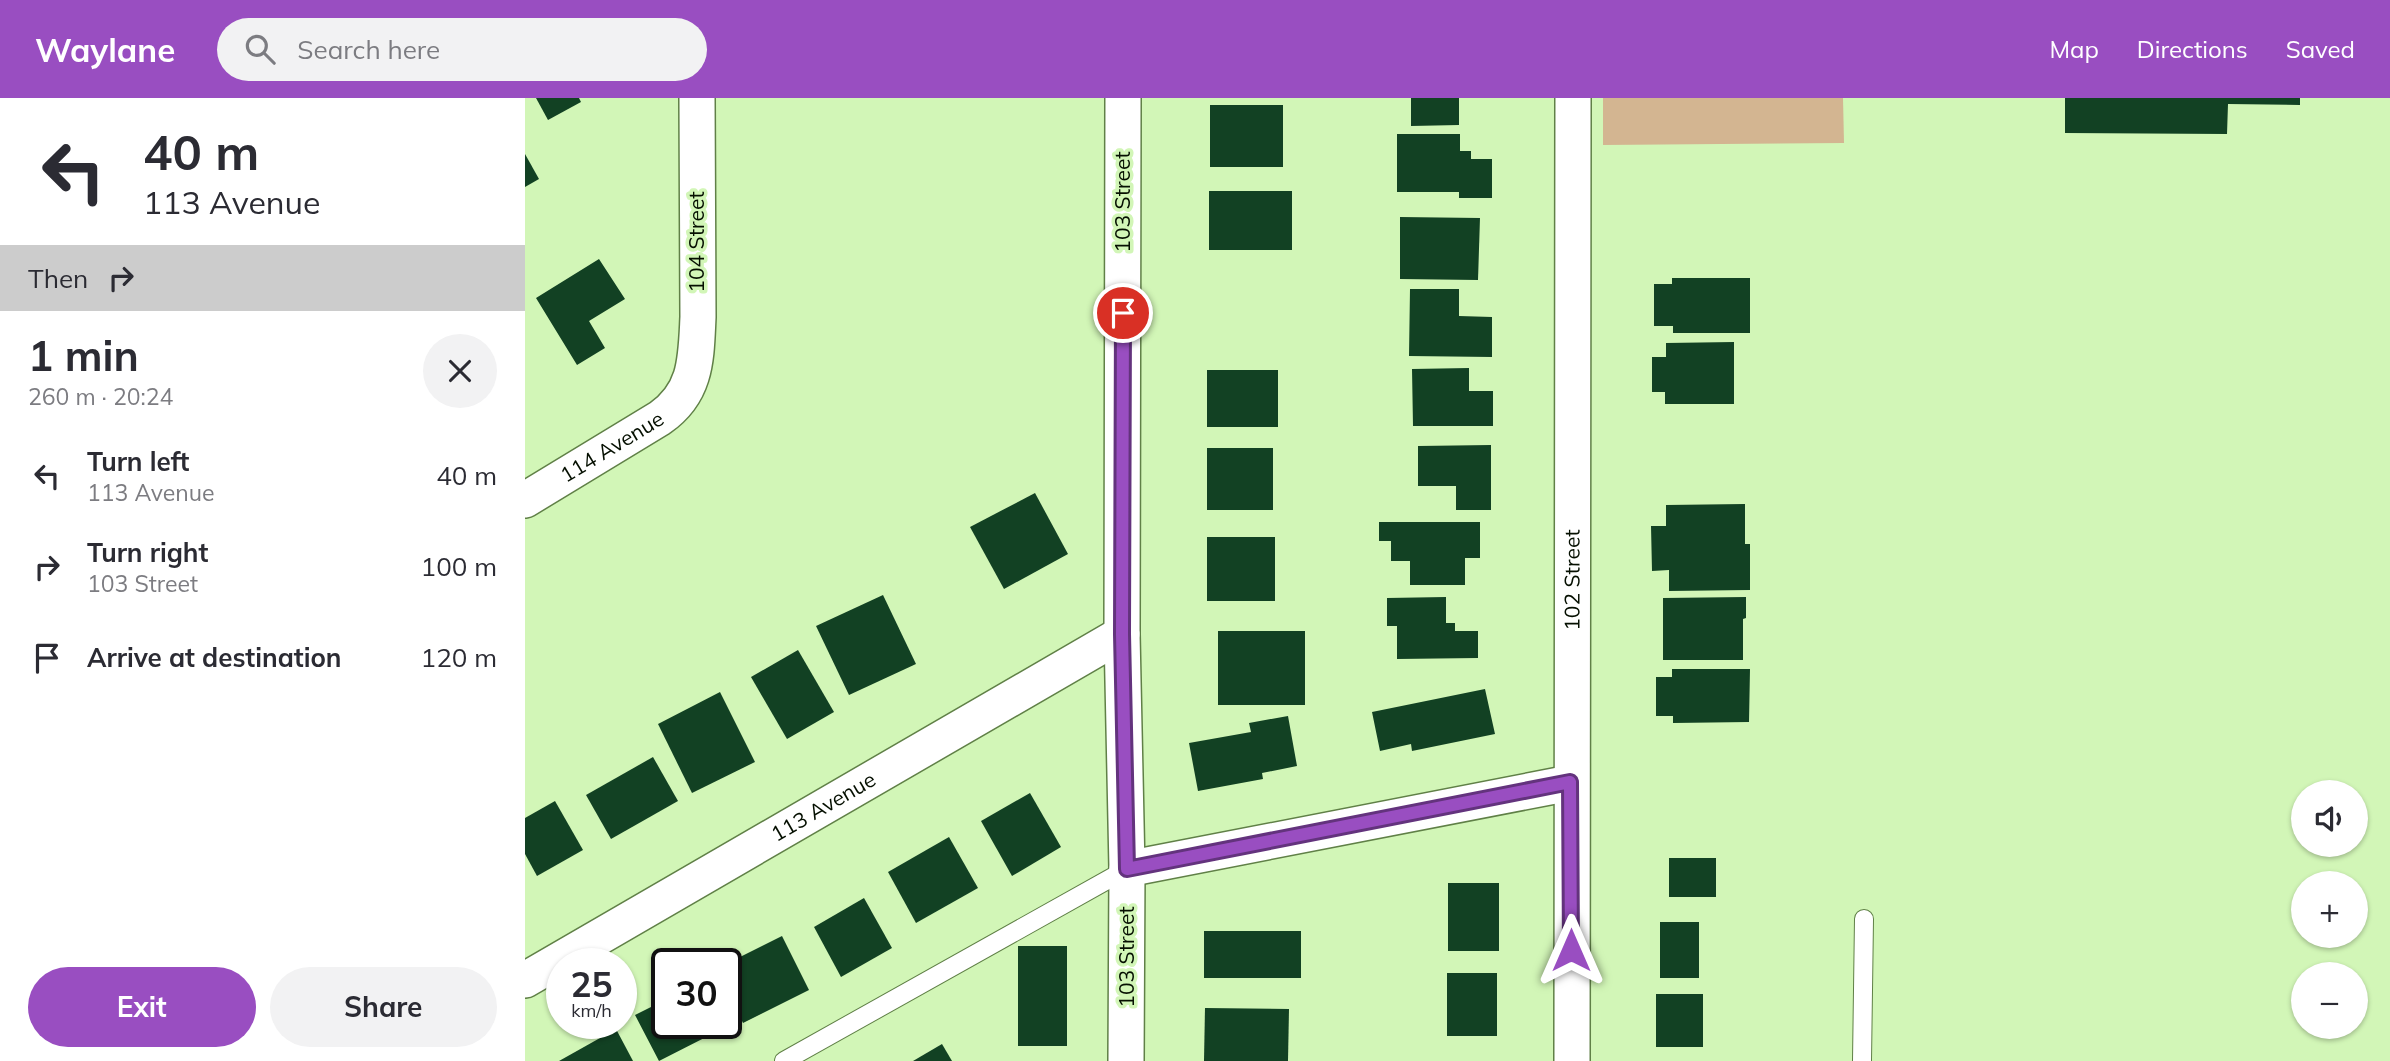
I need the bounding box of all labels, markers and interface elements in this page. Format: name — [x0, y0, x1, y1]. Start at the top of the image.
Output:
search box — [217, 18, 707, 81]
text: Waylane — [35, 29, 175, 70]
icon: search — [241, 30, 279, 68]
text: Search here — [297, 33, 440, 66]
text: Map — [2049, 34, 2099, 64]
text: Directions — [2137, 34, 2248, 64]
text: Saved — [2286, 34, 2355, 64]
text: 40 m — [143, 121, 259, 182]
icon: left — [28, 126, 119, 217]
street label: 103 Street — [1109, 151, 1135, 253]
text: 113 Avenue — [143, 182, 320, 222]
street label: 104 Street — [683, 191, 709, 293]
icon: right — [102, 259, 140, 297]
text: Then — [28, 262, 88, 295]
pin — [1093, 283, 1153, 343]
icon: arrive — [1104, 294, 1142, 332]
text: 1 min — [28, 329, 139, 382]
button: close — [423, 334, 497, 408]
text: 260 m · 20:24 — [28, 382, 173, 411]
street label: 114 Avenue — [555, 405, 668, 488]
text: Turn left — [87, 445, 189, 478]
icon: left — [28, 457, 66, 495]
text: 40 m — [436, 459, 497, 492]
text: 113 Avenue — [87, 478, 215, 507]
street label: 102 Street — [1558, 529, 1585, 631]
text: Turn right — [87, 536, 208, 569]
icon: right — [28, 548, 66, 586]
text: 100 m — [421, 550, 497, 583]
text: 103 Street — [87, 569, 198, 598]
icon: arrive — [28, 639, 66, 677]
text: Arrive at destination — [87, 641, 342, 674]
text: 120 m — [421, 641, 497, 674]
street label: 113 Avenue — [766, 766, 880, 847]
map controls — [2291, 780, 2368, 1039]
button: sound — [2291, 780, 2368, 857]
button: + — [2291, 871, 2368, 948]
street label: 103 Street — [1113, 906, 1139, 1008]
position arrow — [1534, 913, 1608, 987]
speed limit sign: 30 — [651, 948, 742, 1039]
text: 25 — [570, 962, 613, 1006]
button: − — [2291, 962, 2368, 1039]
button: Exit — [28, 967, 256, 1047]
button: Share — [270, 967, 497, 1047]
text: km/h — [571, 999, 612, 1022]

